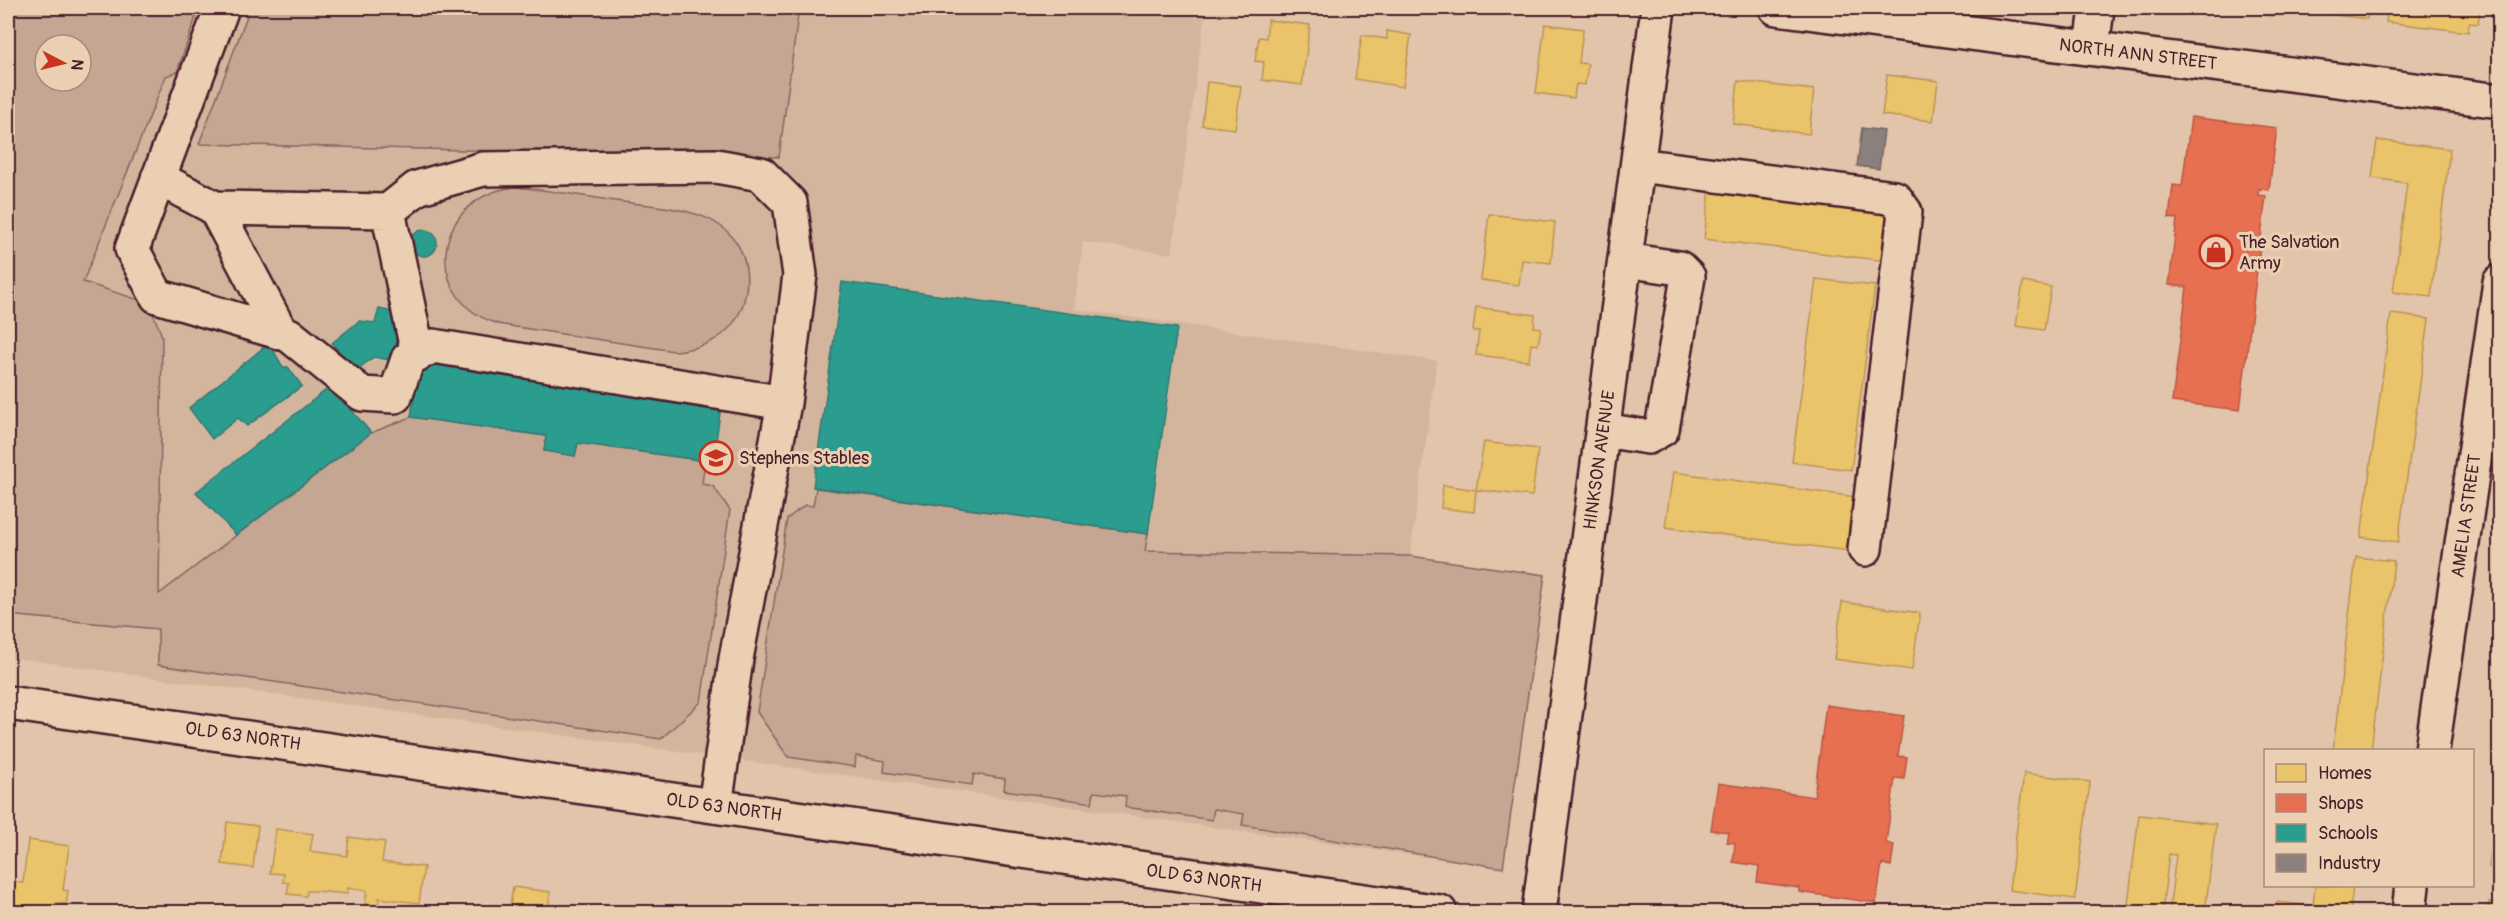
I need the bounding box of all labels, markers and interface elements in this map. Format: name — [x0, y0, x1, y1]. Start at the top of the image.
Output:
north arrow — [33, 33, 93, 93]
street label: NORTH ANN STREET — [2058, 33, 2218, 76]
text: N — [66, 58, 87, 71]
place label: The Salvation Army — [2239, 231, 2339, 275]
shop icon: The Salvation Army — [2198, 234, 2234, 270]
street label: HINKSON AVENUE — [1578, 389, 1621, 531]
school or university icon: Stephens Stables — [698, 440, 734, 476]
place label: Stephens Stables — [739, 447, 869, 470]
street label: AMELIA STREET — [2446, 453, 2487, 579]
street label: OLD 63 NORTH — [184, 717, 302, 756]
legend — [2264, 749, 2474, 887]
text: Homes — [2318, 762, 2371, 785]
street label: OLD 63 NORTH — [665, 788, 783, 827]
text: Shops — [2318, 792, 2363, 815]
text: Schools — [2318, 822, 2378, 845]
text: Industry — [2318, 852, 2381, 875]
street label: OLD 63 NORTH — [1145, 859, 1263, 898]

